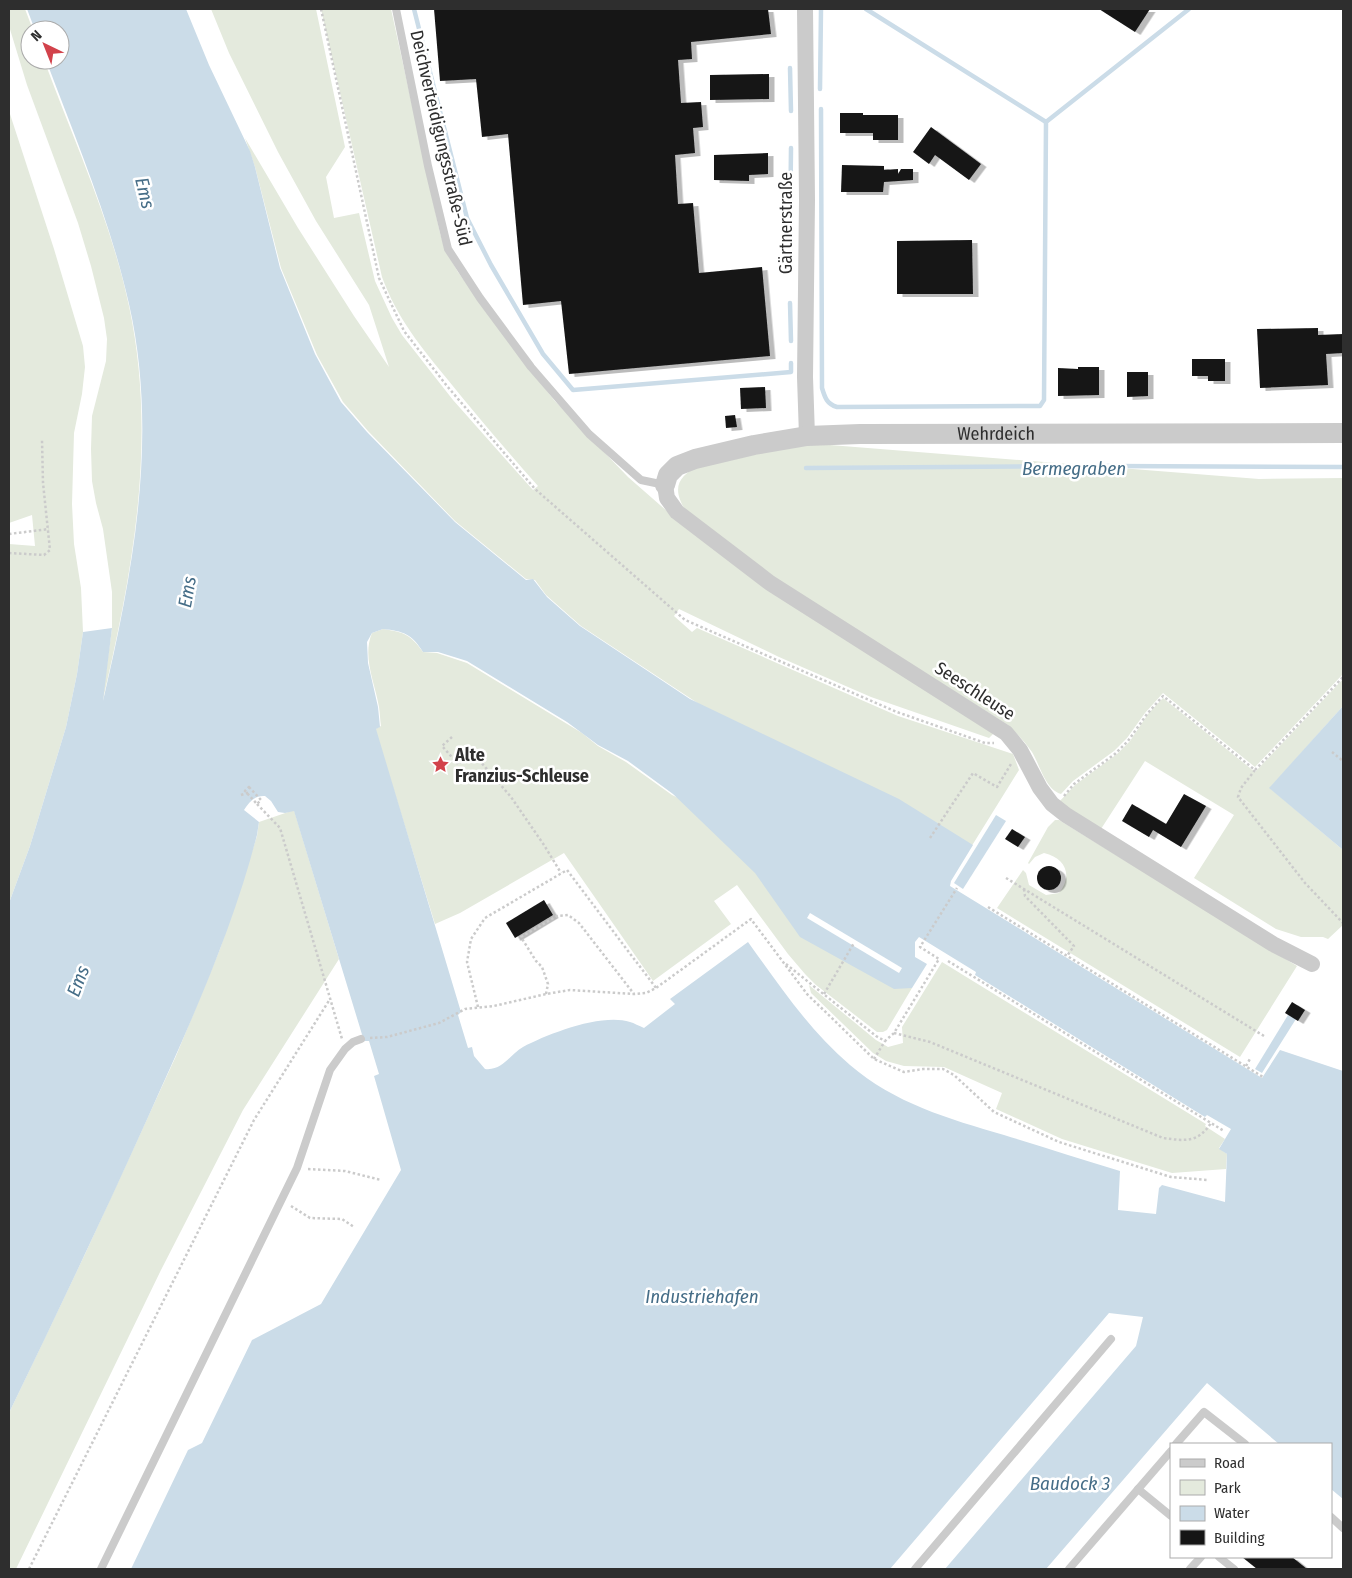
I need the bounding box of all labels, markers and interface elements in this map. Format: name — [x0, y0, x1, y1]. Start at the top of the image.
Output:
north arrow — [20, 20, 70, 70]
text: N — [28, 27, 45, 45]
street label: Deichverteidigungsstraße-Süd — [405, 28, 477, 248]
street label: Gärtnerstraße — [775, 172, 797, 274]
water label: Ems — [130, 175, 160, 211]
street label: Wehrdeich — [957, 423, 1035, 445]
water label: Bermegraben — [1022, 457, 1126, 480]
water label: Ems — [173, 575, 201, 609]
street label: Seeschleuse — [931, 657, 1019, 725]
place label: Alte Franzius-Schleuse — [454, 744, 589, 787]
place icon: Alte Franzius-Schleuse — [431, 755, 451, 775]
water label: Ems — [62, 962, 94, 1000]
water label: Industriehafen — [645, 1285, 759, 1308]
legend — [1170, 1443, 1332, 1558]
text: Road — [1214, 1454, 1245, 1472]
water label: Baudock 3 — [1030, 1472, 1110, 1495]
text: Park — [1214, 1479, 1241, 1497]
text: Water — [1214, 1504, 1250, 1522]
text: Building — [1214, 1529, 1265, 1547]

